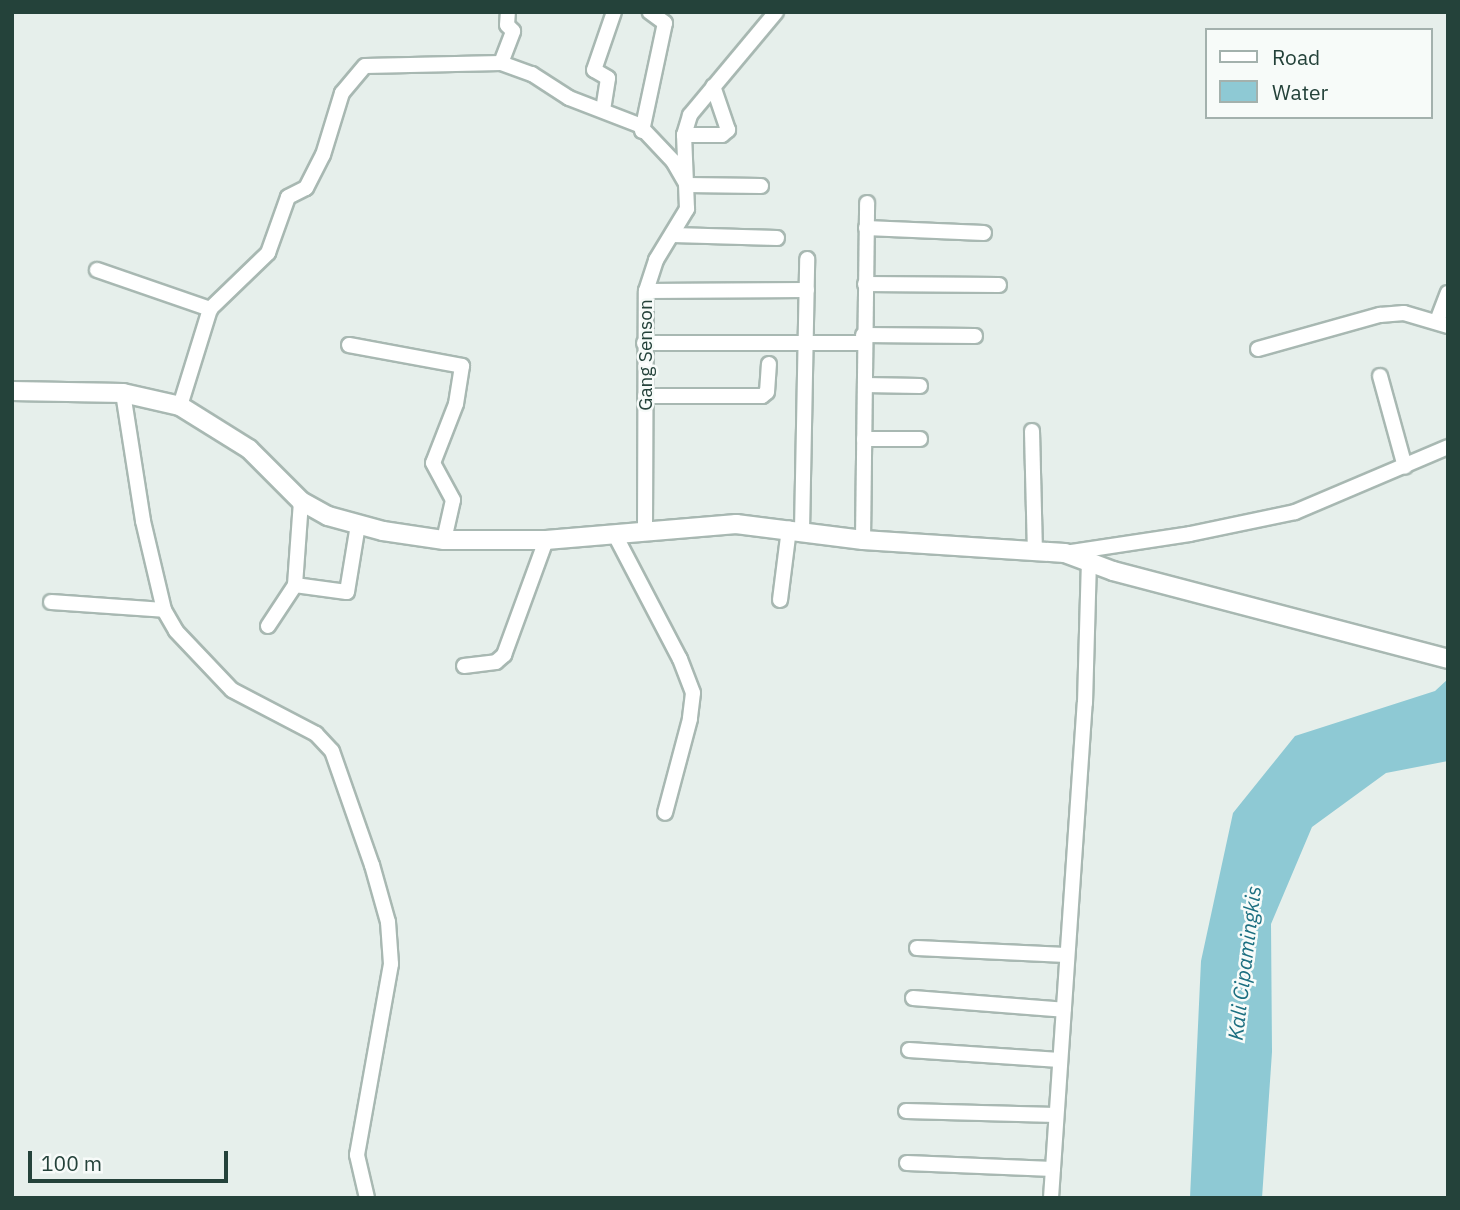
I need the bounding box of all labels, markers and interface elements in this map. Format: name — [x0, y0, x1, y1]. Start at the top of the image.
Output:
legend — [1204, 28, 1432, 119]
text: Road — [1272, 43, 1320, 71]
text: Water — [1272, 78, 1328, 106]
street label: Gang Senson — [635, 299, 657, 411]
water label: Kali Cipamingkis — [1222, 885, 1266, 1041]
scale bar — [32, 1136, 231, 1180]
text: 100 m — [41, 1149, 102, 1177]

